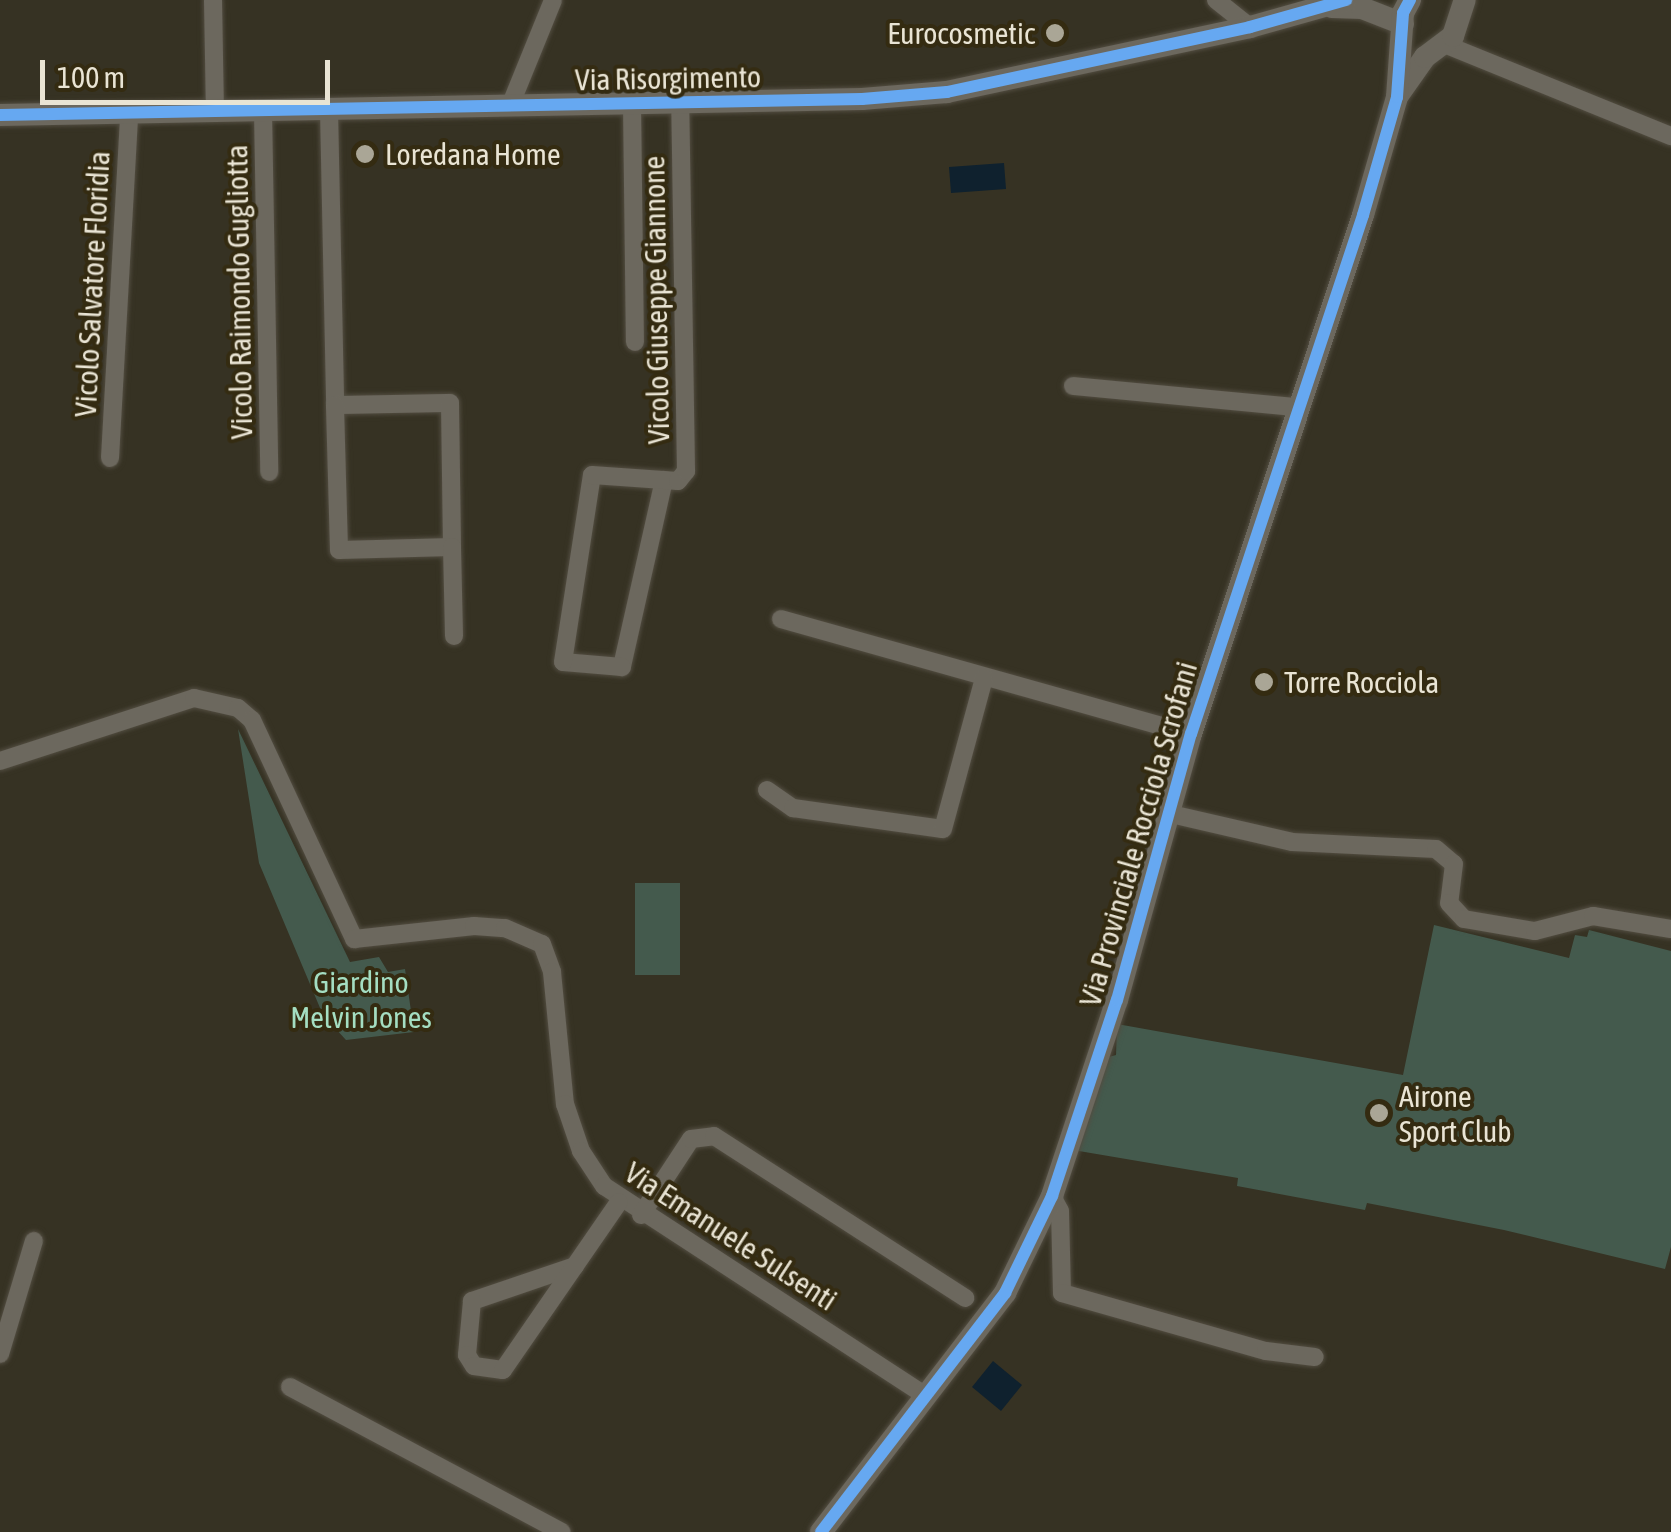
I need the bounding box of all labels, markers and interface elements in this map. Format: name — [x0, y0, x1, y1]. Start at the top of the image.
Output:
place label: Eurocosmetic — [887, 15, 1035, 51]
marker: Eurocosmetic — [1044, 22, 1066, 44]
scale bar — [45, 40, 335, 102]
street label: Via Risorgimento — [575, 58, 761, 98]
text: 100 m — [57, 60, 125, 94]
place label: Loredana Home — [385, 136, 561, 172]
marker: Loredana Home — [354, 143, 376, 165]
street label: Vicolo Raimondo Gugliotta — [218, 144, 260, 440]
street label: Vicolo Salvatore Floridia — [67, 150, 117, 418]
street label: Vicolo Giuseppe Giannone — [635, 155, 677, 445]
street label: Via Provinciale Rocciola Scrofani — [1072, 658, 1204, 1010]
place label: Torre Rocciola — [1284, 664, 1439, 700]
marker: Torre Rocciola — [1253, 671, 1275, 693]
park label: Giardino Melvin Jones — [290, 964, 432, 1034]
place label: Airone Sport Club — [1399, 1078, 1511, 1148]
marker: Airone Sport Club — [1368, 1102, 1390, 1124]
street label: Via Emanuele Sulsenti — [618, 1154, 844, 1318]

